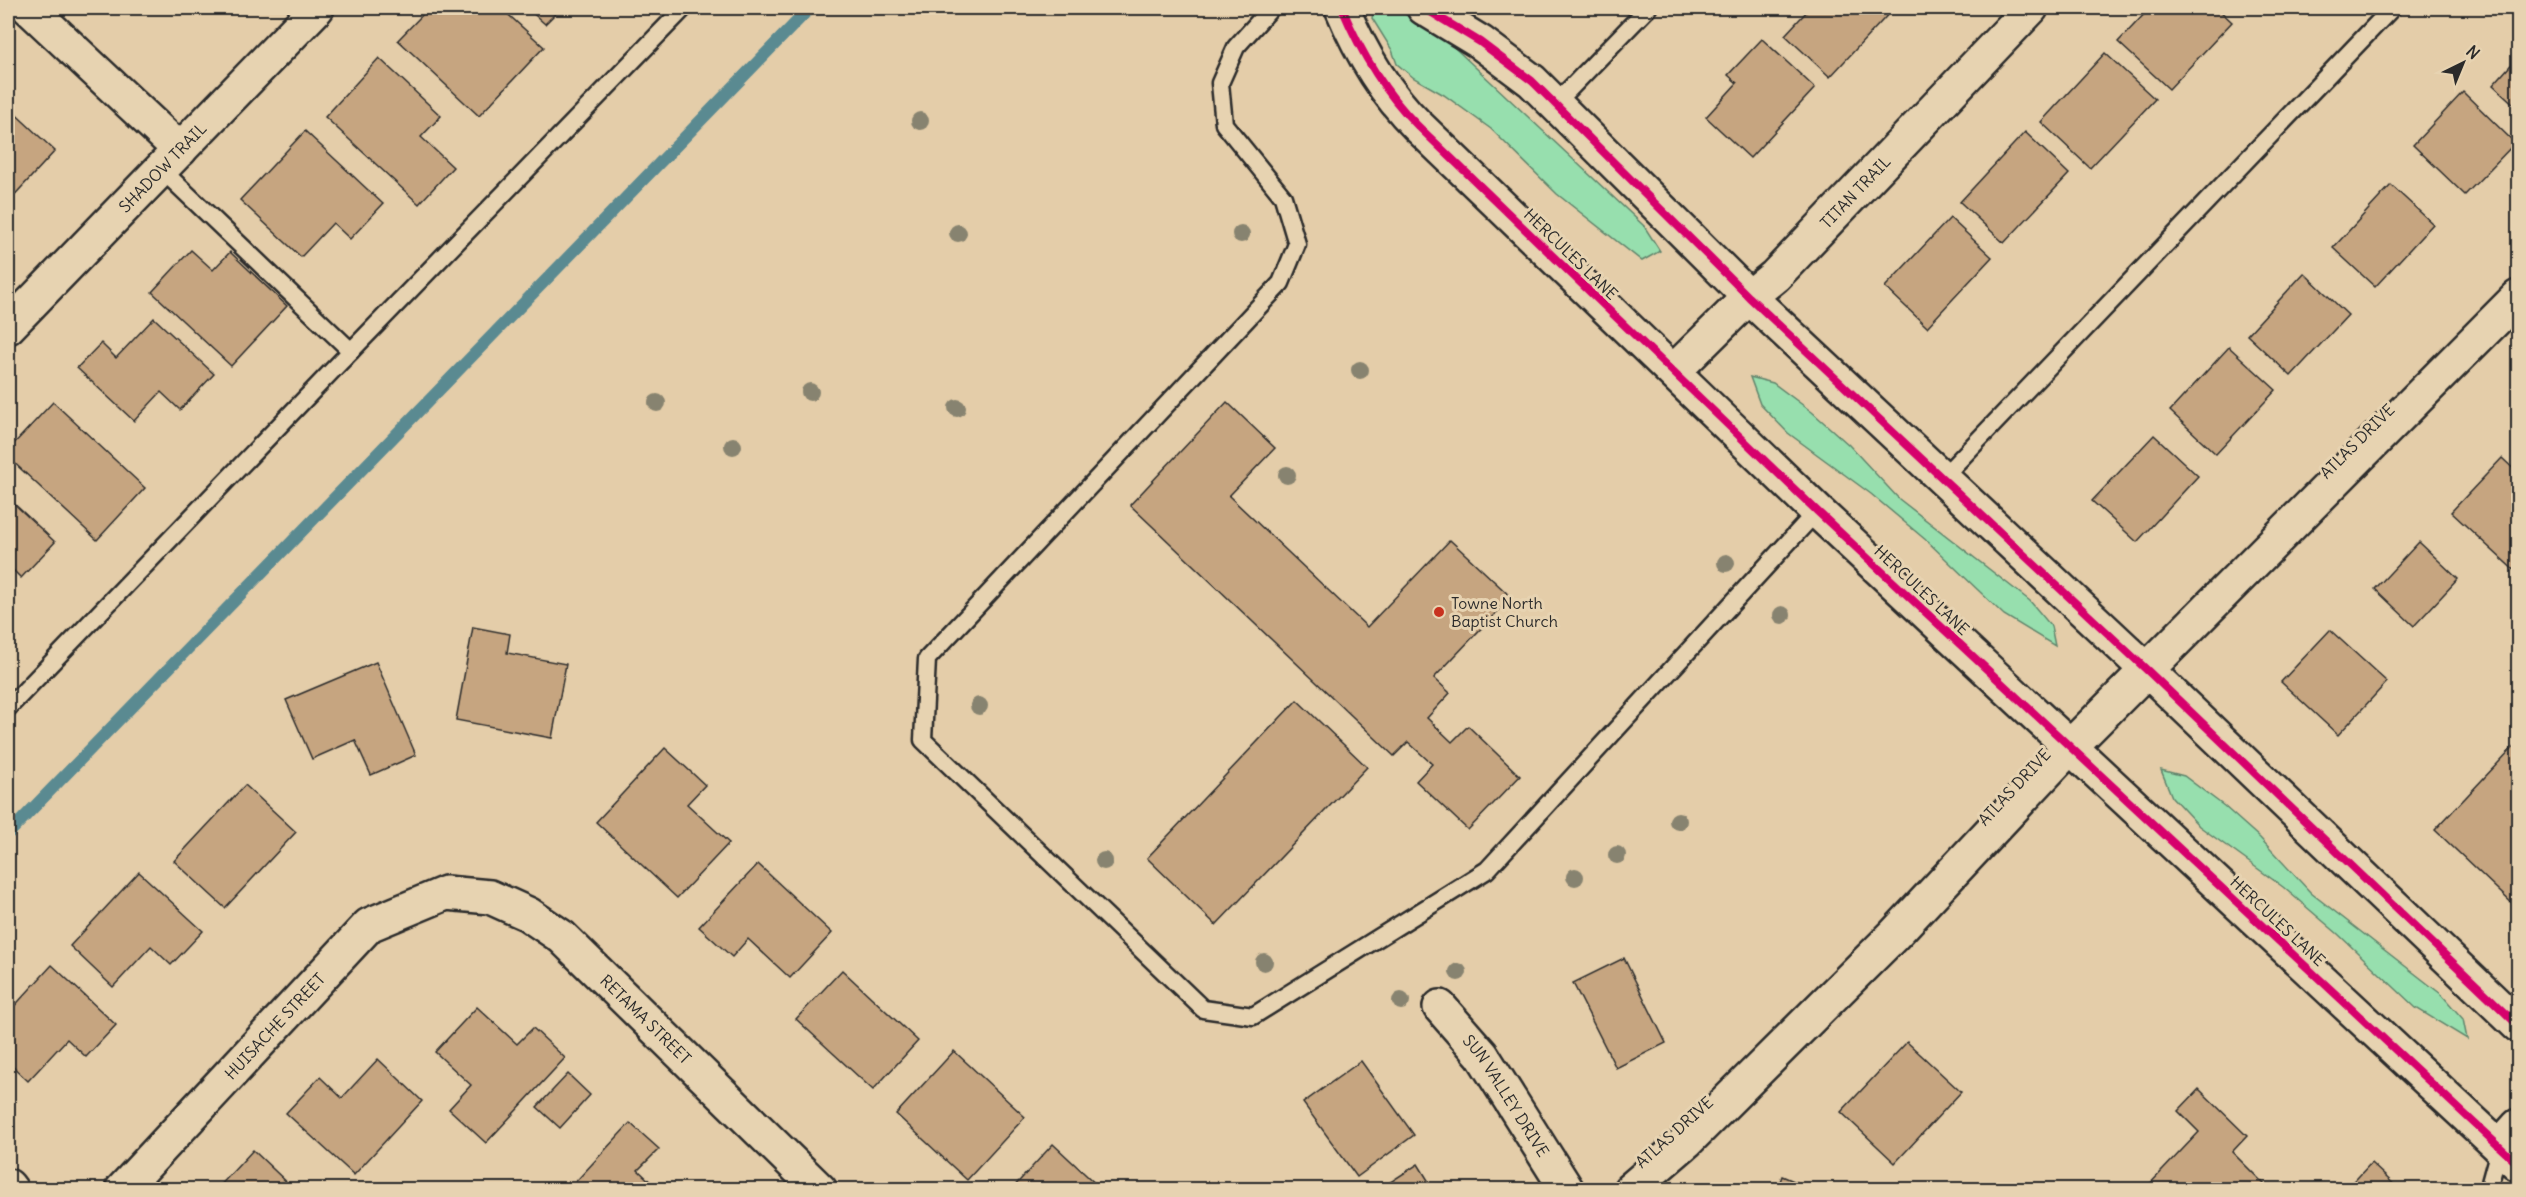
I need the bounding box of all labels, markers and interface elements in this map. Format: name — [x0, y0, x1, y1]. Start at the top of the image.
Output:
north arrow — [2433, 33, 2493, 93]
text: N — [2462, 41, 2484, 63]
street label: SHADOW TRAIL — [114, 118, 211, 217]
street label: TITAN TRAIL — [1816, 151, 1895, 232]
street label: HERCULES LANE — [1520, 204, 1622, 304]
street label: ATLAS DRIVE — [2315, 399, 2399, 483]
street label: HERCULES LANE — [1870, 541, 1974, 639]
place label: Towne North Baptist Church — [1451, 593, 1558, 631]
marker: Towne North Baptist Church — [1432, 605, 1446, 619]
street label: ATLAS DRIVE — [1973, 745, 2055, 829]
street label: HERCULES LANE — [2226, 872, 2330, 970]
street label: HUISACHE STREET — [220, 969, 329, 1084]
street label: RETAMA STREET — [596, 970, 695, 1068]
street label: SUN VALLEY DRIVE — [1459, 1030, 1553, 1160]
street label: ATLAS DRIVE — [1631, 1092, 1717, 1172]

